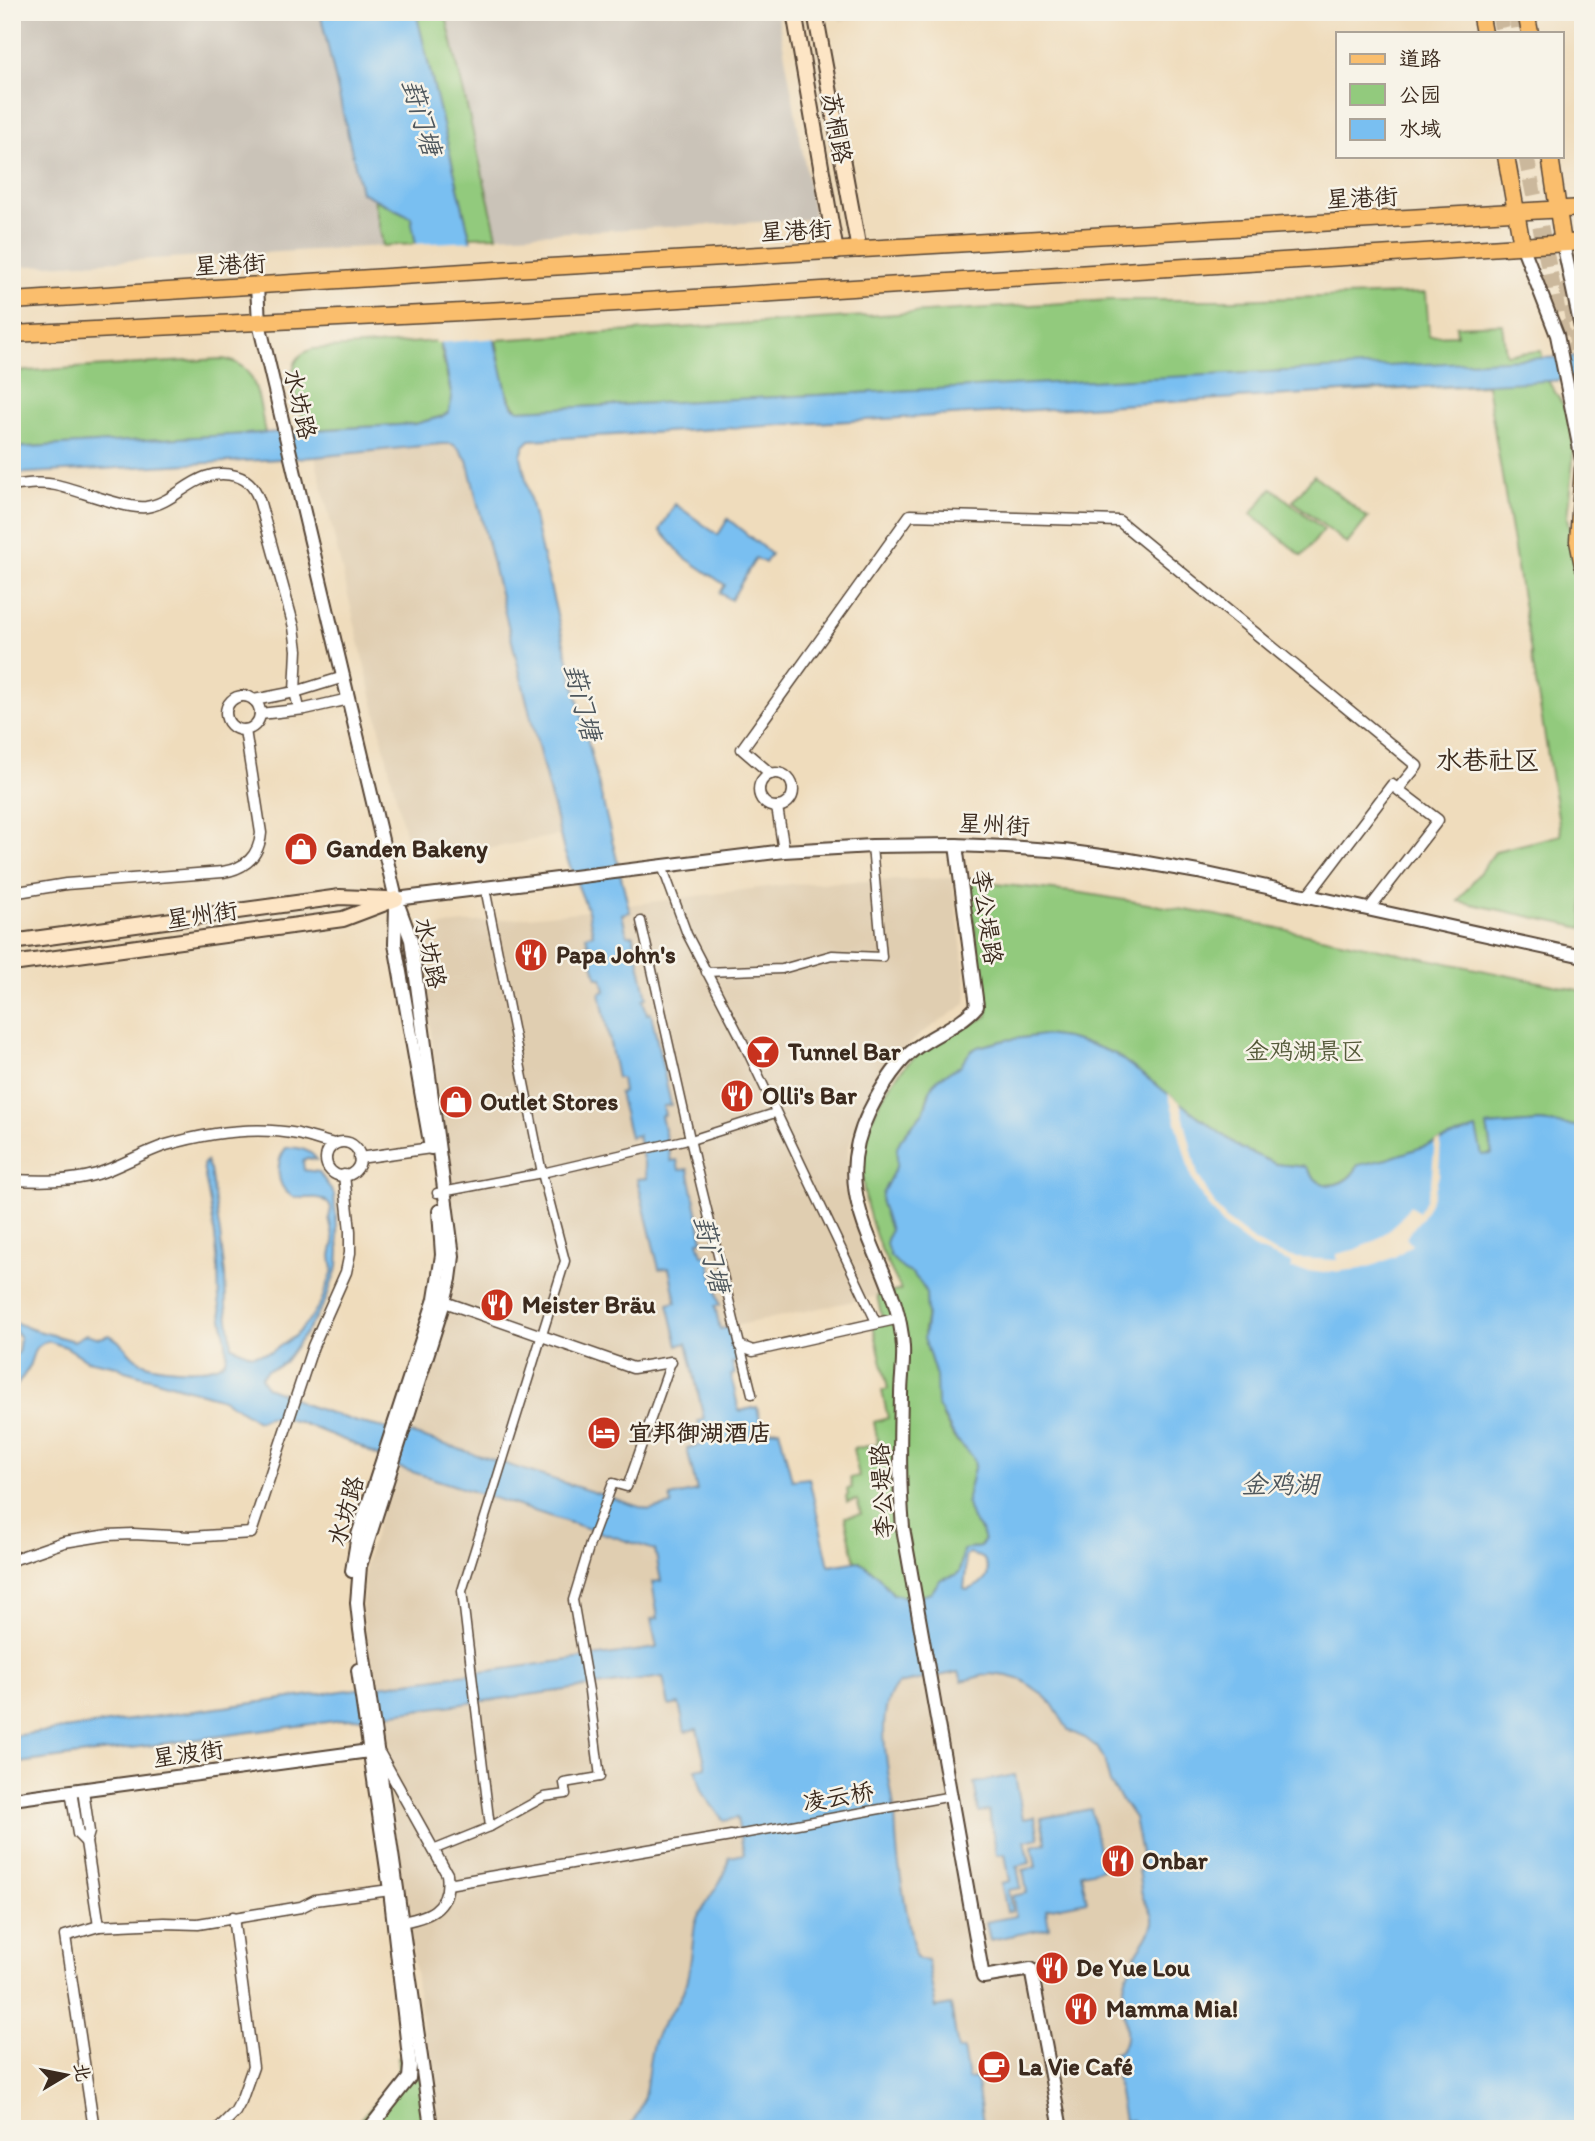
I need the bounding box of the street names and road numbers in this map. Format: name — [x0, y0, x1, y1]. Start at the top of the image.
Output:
street label: 苏桐路 — [817, 90, 858, 166]
street label: 星港街 — [1325, 181, 1399, 214]
street label: 星港街 — [759, 214, 833, 247]
street label: 星港街 — [193, 248, 267, 281]
street label: 水坊路 — [278, 366, 323, 442]
street label: 星州街 — [957, 808, 1031, 841]
street label: 李公堤路 — [966, 867, 1009, 966]
street label: 星州街 — [164, 895, 240, 934]
street label: 水坊路 — [409, 915, 452, 991]
street label: 李公堤路 — [865, 1442, 898, 1540]
street label: 水坊路 — [322, 1472, 369, 1549]
street label: 星波街 — [150, 1734, 226, 1773]
street label: 凌云桥 — [800, 1776, 876, 1817]

